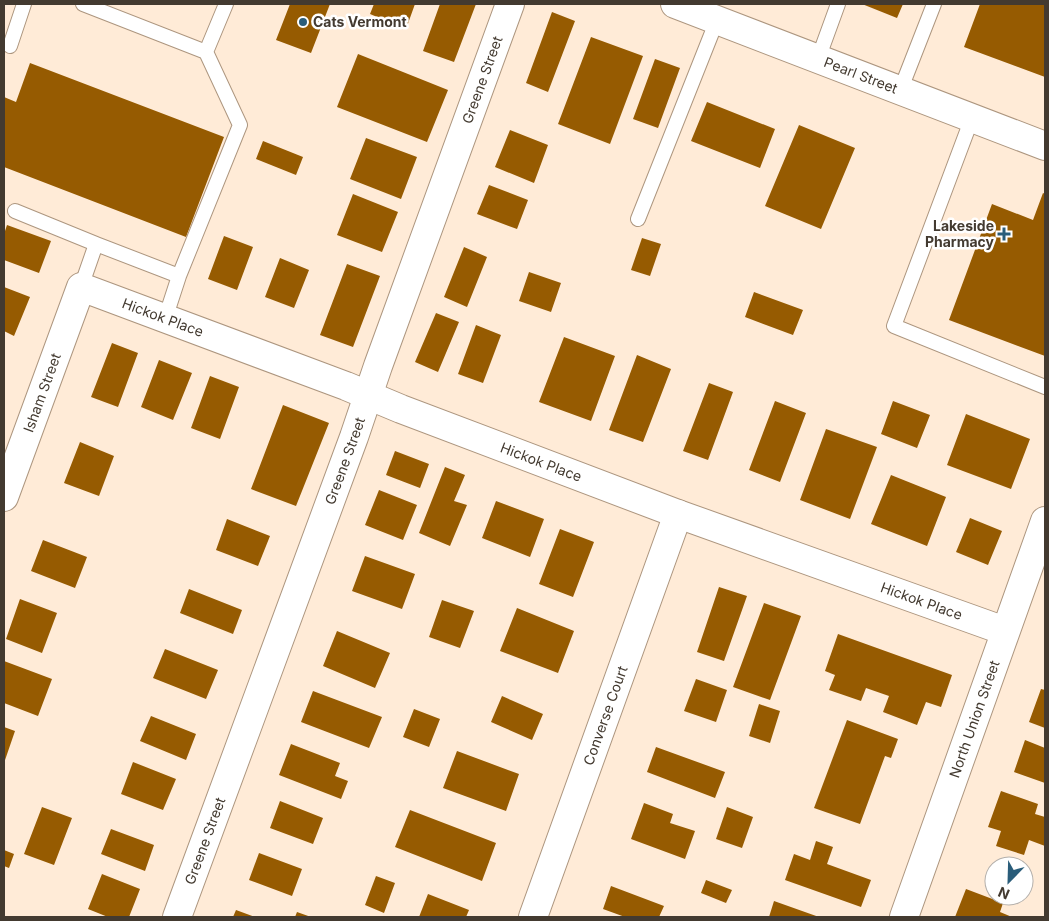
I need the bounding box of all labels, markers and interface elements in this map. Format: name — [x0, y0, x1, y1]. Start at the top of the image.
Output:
place label: Cats Vermont — [313, 13, 407, 30]
marker: Cats Vermont — [297, 16, 309, 28]
street label: Greene Street — [458, 33, 506, 126]
street label: Pearl Street — [822, 53, 901, 97]
place label: Lakeside Pharmacy — [925, 217, 995, 250]
marker: Lakeside Pharmacy — [998, 228, 1010, 240]
street label: Hickok Place — [120, 294, 206, 340]
street label: Isham Street — [19, 350, 64, 435]
street label: Greene Street — [321, 414, 368, 507]
street label: Hickok Place — [498, 439, 584, 485]
street label: Hickok Place — [878, 578, 965, 623]
street label: North Union Street — [945, 658, 1003, 780]
street label: Converse Court — [579, 663, 631, 767]
street label: Greene Street — [181, 794, 229, 887]
north arrow — [984, 856, 1034, 906]
text: N — [995, 884, 1012, 903]

